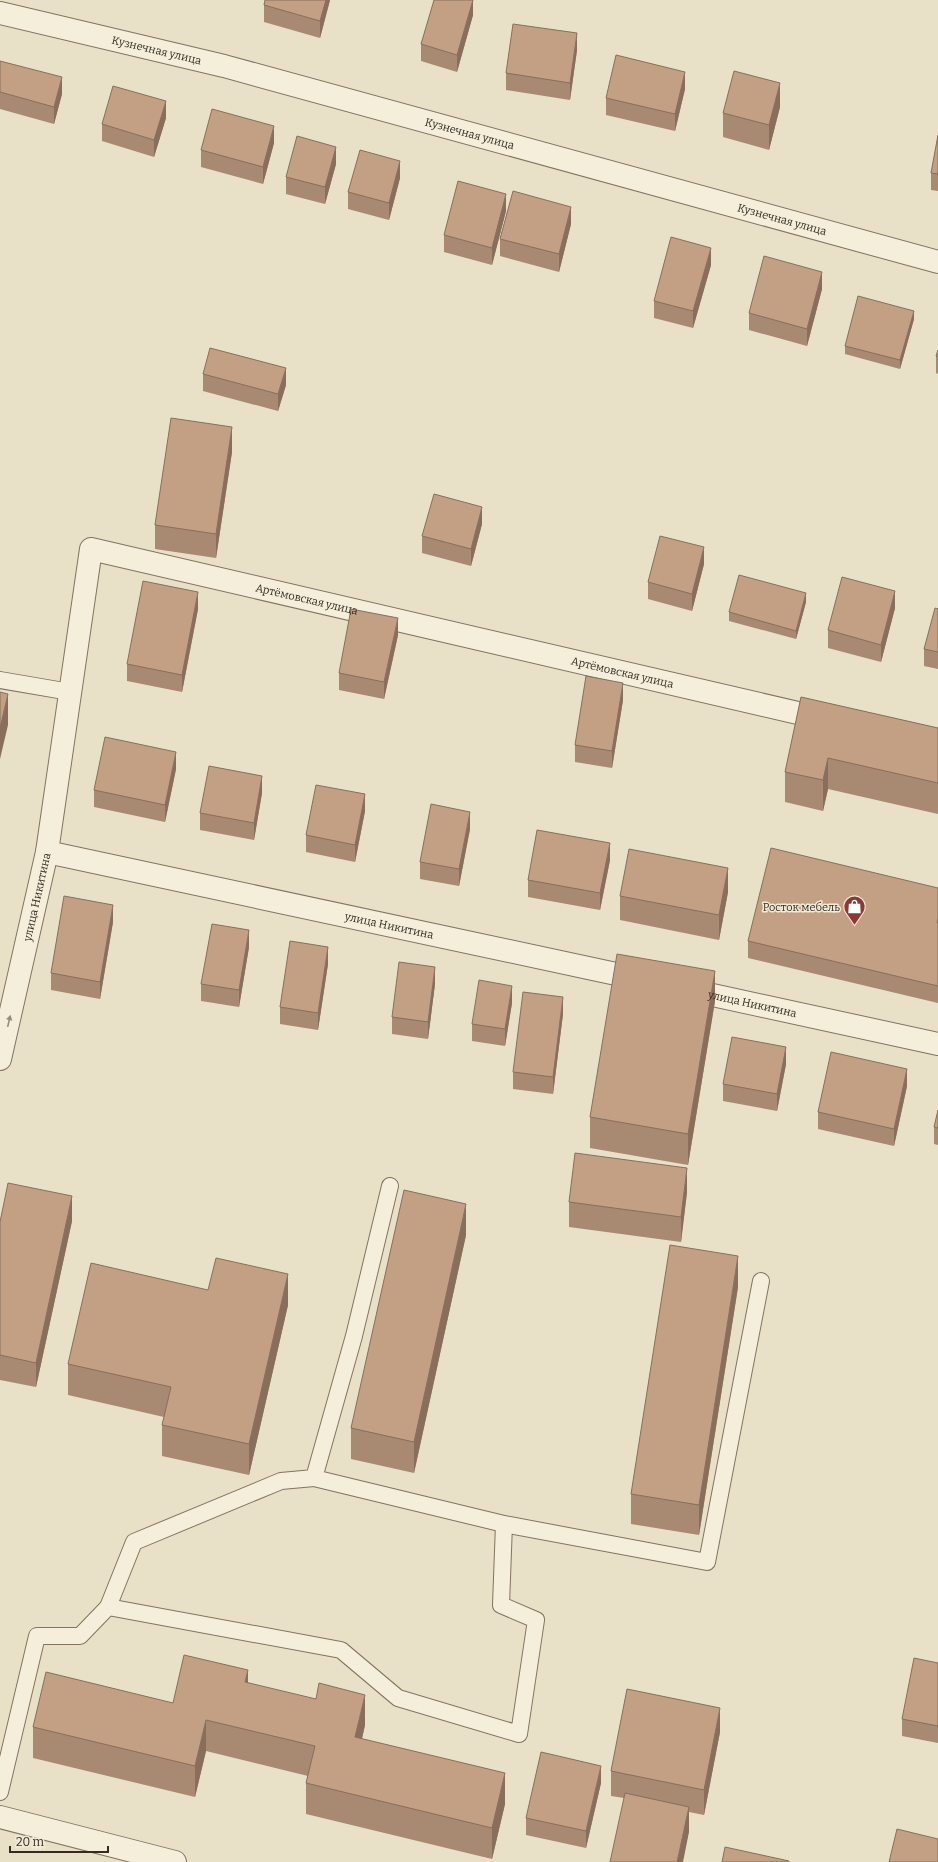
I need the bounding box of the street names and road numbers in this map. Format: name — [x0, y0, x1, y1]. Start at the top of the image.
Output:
street label: Кузнечная улица — [110, 34, 203, 67]
street label: Кузнечная улица — [424, 116, 516, 152]
street label: Кузнечная улица — [736, 201, 828, 238]
street label: Артёмовская улица — [254, 581, 359, 618]
street label: Артёмовская улица — [570, 655, 675, 691]
street label: улица Никитина — [21, 852, 54, 944]
street label: улица Никитина — [343, 910, 435, 942]
street label: улица Никитина — [706, 988, 798, 1020]

